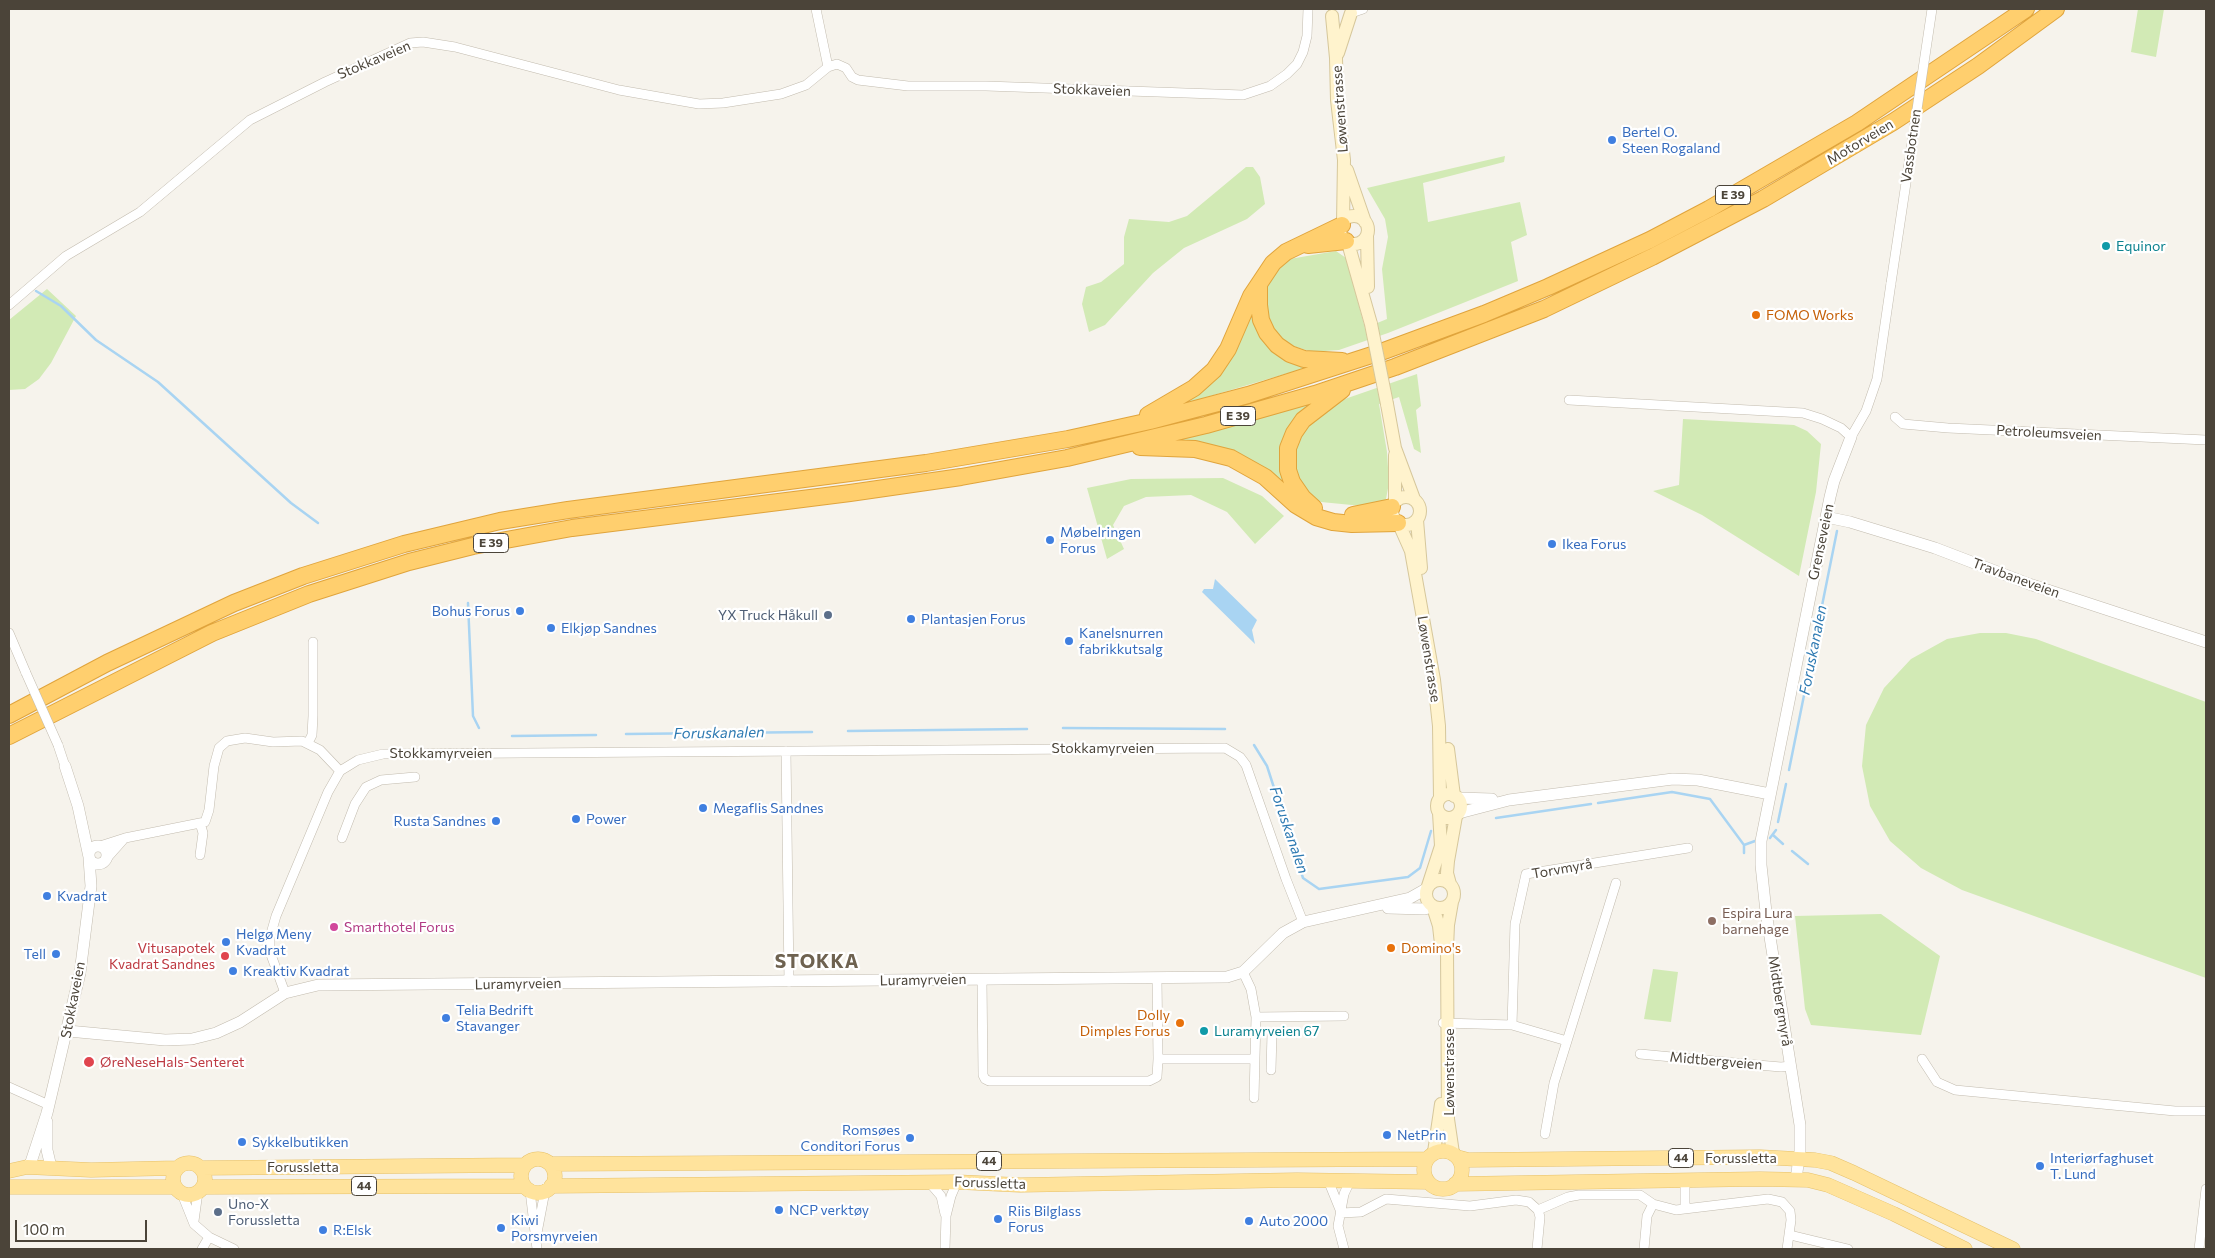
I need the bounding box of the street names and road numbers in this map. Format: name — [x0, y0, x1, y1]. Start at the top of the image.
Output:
street label: Stokkaveien — [335, 37, 413, 83]
street label: Løwenstrasse — [1329, 65, 1351, 153]
street label: Stokkaveien — [1053, 80, 1131, 100]
street label: Vassbotnen — [1897, 108, 1925, 184]
street label: Motorveien — [1824, 116, 1896, 168]
road number: E 39 — [1716, 186, 1750, 204]
road number: E 39 — [1220, 406, 1256, 426]
street label: Petroleumsveien — [1996, 422, 2102, 444]
street label: Grenseveien — [1805, 502, 1837, 582]
road number: E 39 — [474, 534, 508, 552]
street label: Travbaneveien — [1970, 554, 2062, 602]
street label: Løwenstrasse — [1414, 615, 1444, 703]
street label: Stokkamyrveien — [1052, 740, 1154, 756]
street label: Stokkamyrveien — [390, 745, 492, 761]
street label: Torvmyrå — [1530, 855, 1594, 883]
street label: Midtbergmyrå — [1765, 954, 1795, 1048]
street label: Stokkaveien — [57, 960, 89, 1040]
street label: Luramyrveien — [879, 971, 967, 989]
street label: Luramyrveien — [474, 975, 562, 993]
street label: Løwenstrasse — [1441, 1028, 1457, 1116]
street label: Midtbergveien — [1669, 1049, 1763, 1073]
road number: 44 — [1668, 1148, 1694, 1168]
street label: Forussletta — [1705, 1150, 1777, 1166]
road number: 44 — [976, 1152, 1002, 1170]
street label: Forussletta — [267, 1159, 339, 1175]
street label: Forussletta — [954, 1173, 1026, 1193]
road number: 44 — [352, 1176, 376, 1196]

